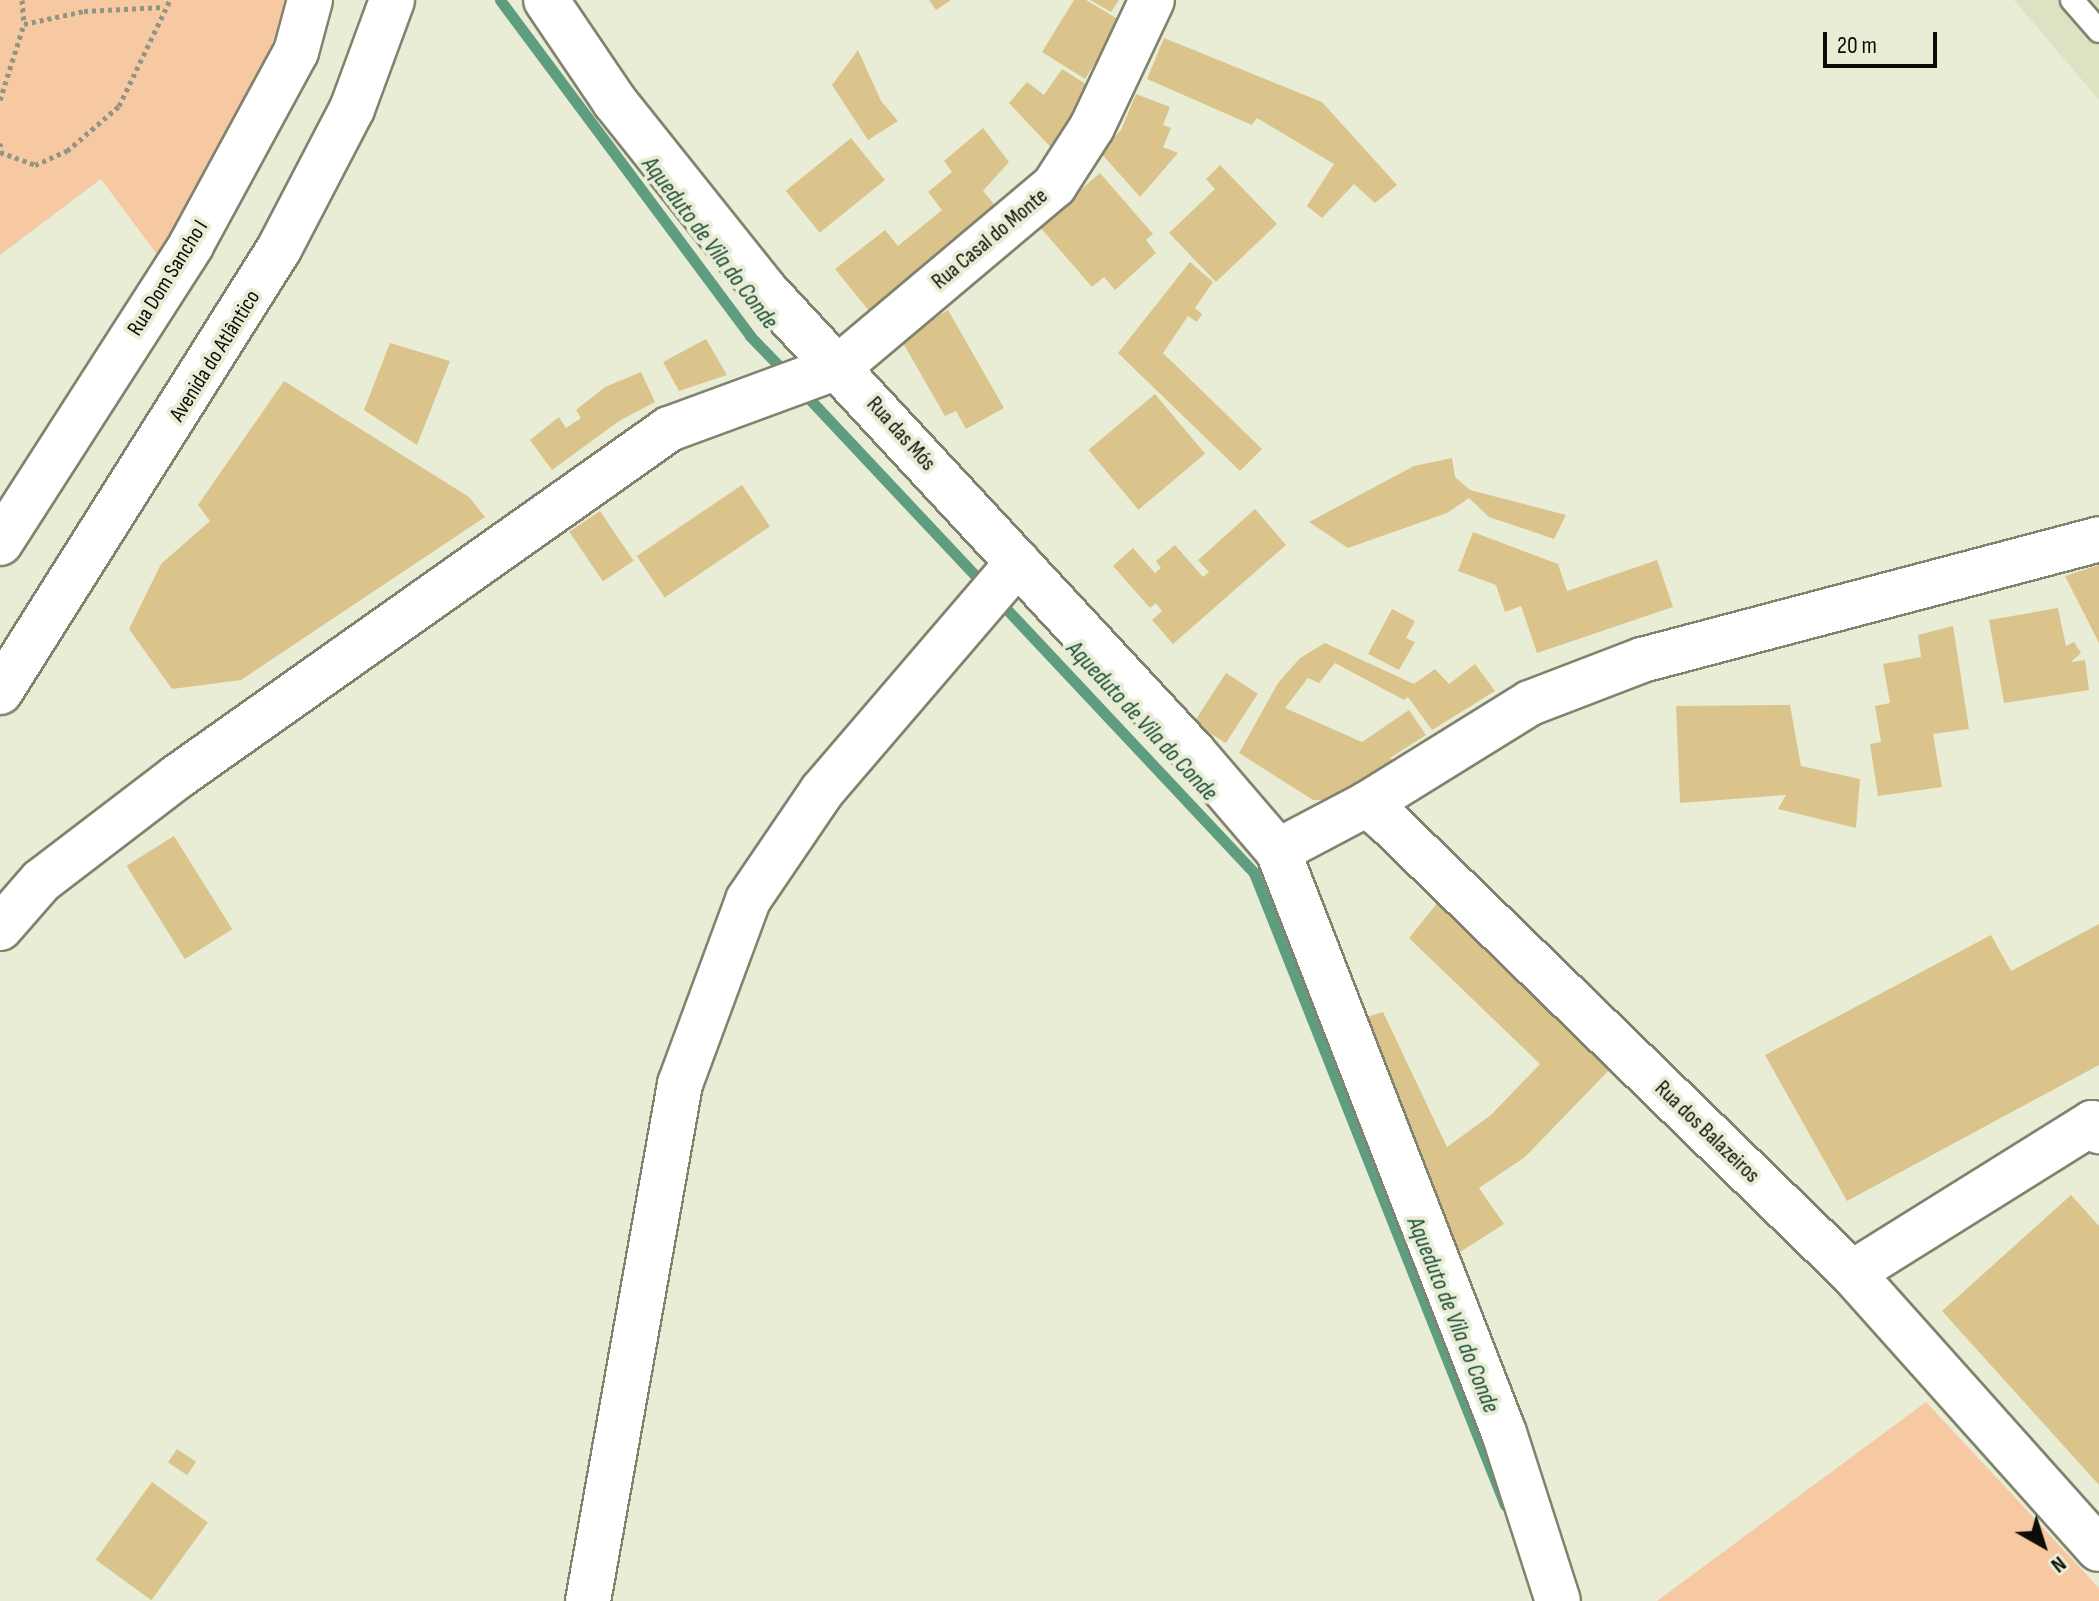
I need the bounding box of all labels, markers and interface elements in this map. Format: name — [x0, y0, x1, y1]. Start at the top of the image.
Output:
scale bar — [1827, 16, 1941, 66]
text: 20 m — [1837, 31, 1877, 60]
water label: Aqueduto de Vila do Conde — [636, 151, 784, 335]
street label: Rua Casal do Monte — [927, 183, 1053, 295]
street label: Rua Dom Sancho I — [122, 215, 214, 341]
street label: Avenida do Atlântico — [164, 286, 266, 426]
street label: Rua das Mós — [861, 392, 941, 476]
water label: Aqueduto de Vila do Conde — [1060, 635, 1224, 807]
street label: Rua dos Balazeiros — [1649, 1075, 1765, 1189]
water label: Aqueduto de Vila do Conde — [1401, 1213, 1505, 1417]
north arrow — [2003, 1505, 2083, 1585]
text: N — [2045, 1550, 2071, 1578]

